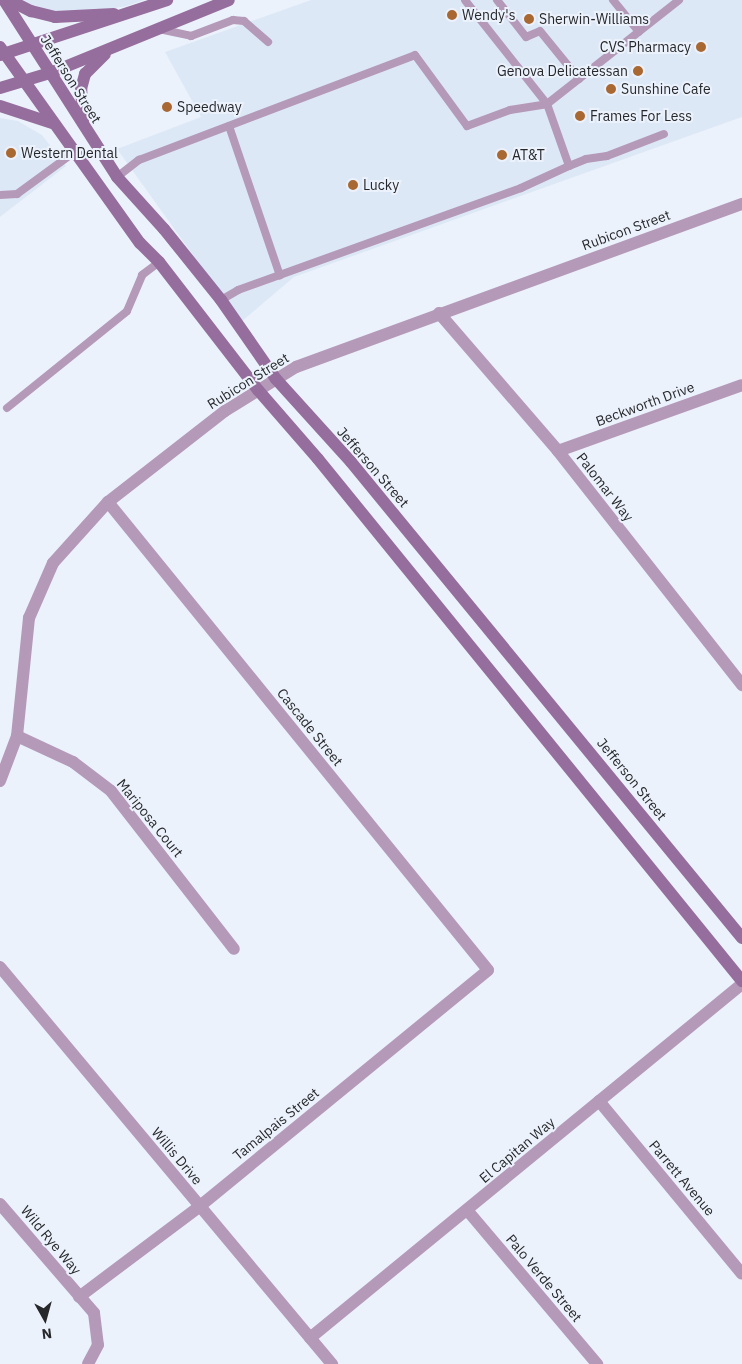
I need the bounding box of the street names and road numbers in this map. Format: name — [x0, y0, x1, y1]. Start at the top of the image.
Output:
street label: Jefferson Street — [37, 32, 105, 126]
street label: Rubicon Street — [579, 206, 673, 254]
street label: Rubicon Street — [204, 349, 292, 413]
street label: Beckworth Drive — [593, 378, 697, 430]
street label: Jefferson Street — [334, 423, 412, 511]
street label: Palomar Way — [573, 449, 637, 525]
street label: Cascade Street — [274, 685, 346, 769]
street label: Jefferson Street — [594, 734, 670, 824]
street label: Mariposa Court — [113, 776, 187, 860]
street label: Tamalpais Street — [230, 1084, 322, 1164]
street label: El Capitan Way — [476, 1114, 558, 1186]
street label: Willis Drive — [148, 1124, 206, 1188]
street label: Parrett Avenue — [646, 1137, 718, 1219]
street label: Wild Rye Way — [17, 1202, 85, 1278]
street label: Palo Verde Street — [502, 1231, 586, 1325]

